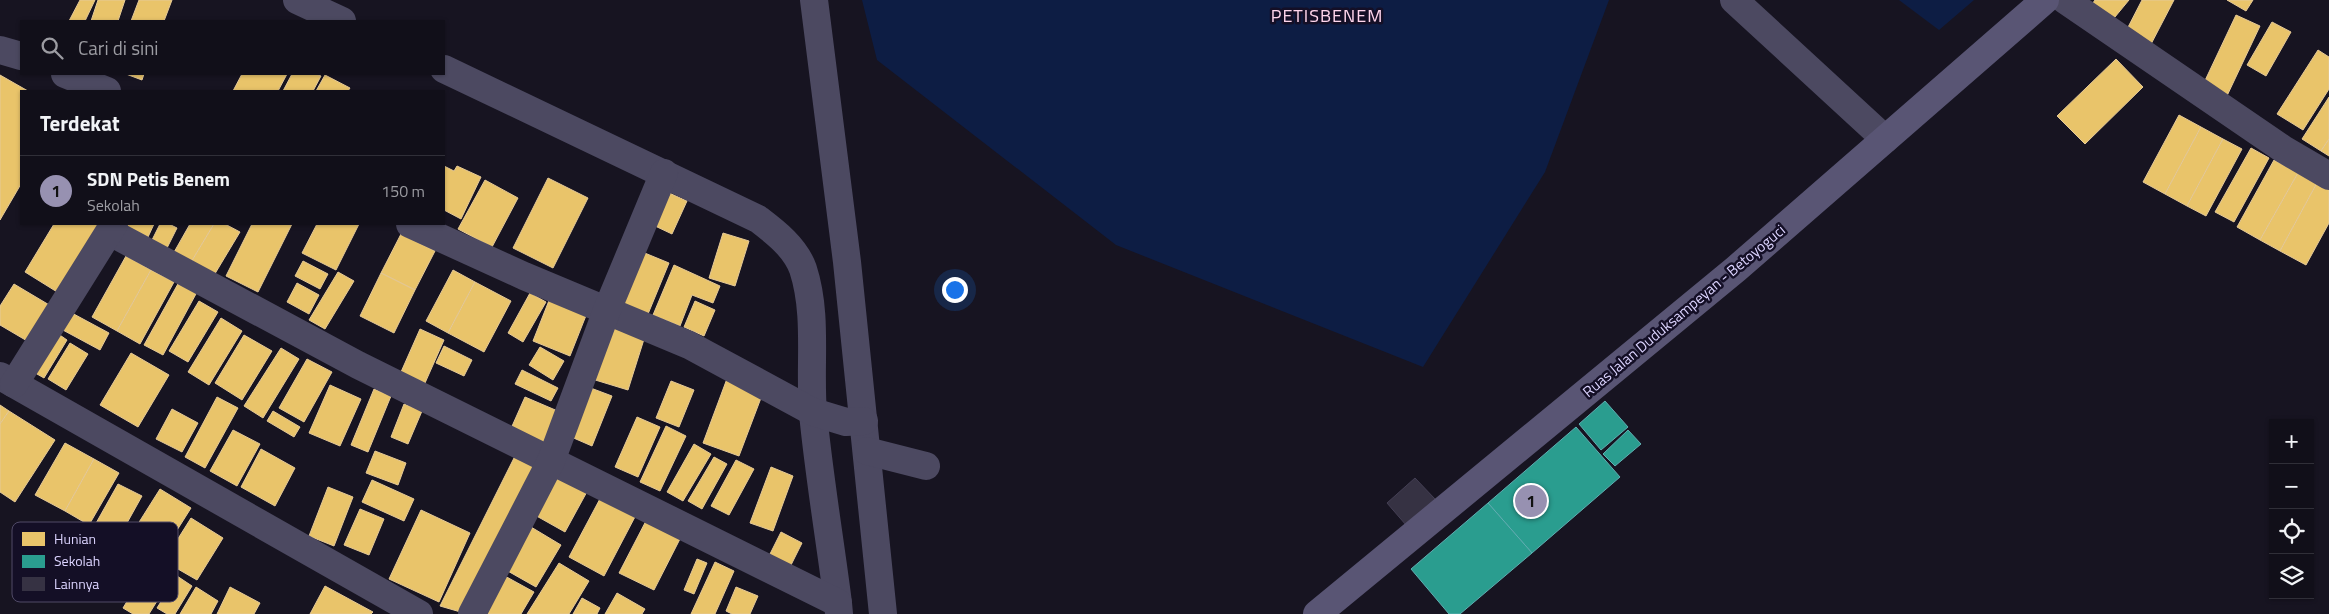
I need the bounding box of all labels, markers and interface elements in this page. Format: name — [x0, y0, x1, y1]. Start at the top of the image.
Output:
district label: PETISBENEM — [1271, 2, 1383, 29]
search box — [20, 20, 445, 75]
text: Cari di sini — [78, 33, 159, 62]
icon: search — [38, 34, 66, 62]
text: Terdekat — [40, 107, 120, 139]
text: SDN Petis Benem — [87, 164, 230, 193]
text: 1 — [52, 179, 60, 203]
text: 150 m — [381, 179, 425, 203]
text: Sekolah — [87, 193, 140, 217]
street label: Ruas Jalan Duduksampeyan - Betoyoguci — [1577, 219, 1790, 402]
your location — [942, 277, 968, 303]
map controls — [2269, 419, 2314, 599]
button: + — [2269, 419, 2314, 464]
button: − — [2269, 464, 2314, 509]
pin: 1 — [1515, 482, 1547, 520]
button: locate — [2269, 509, 2314, 554]
legend — [12, 522, 178, 602]
text: Hunian — [54, 528, 96, 549]
text: Sekolah — [54, 550, 100, 571]
button: layers — [2269, 554, 2314, 599]
text: Lainnya — [54, 573, 99, 594]

